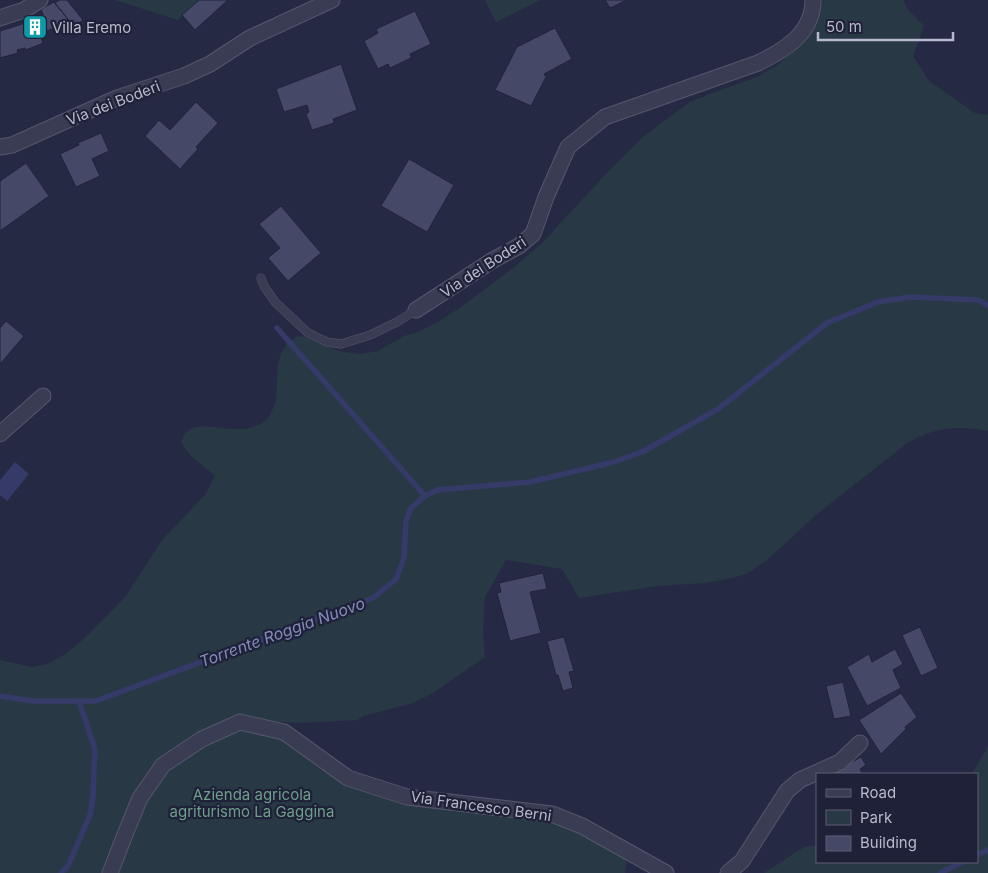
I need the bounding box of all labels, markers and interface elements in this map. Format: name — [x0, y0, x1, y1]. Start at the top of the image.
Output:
scale bar — [818, 10, 953, 42]
building icon: Villa Eremo — [22, 14, 48, 40]
text: 50 m — [826, 17, 862, 36]
place label: Villa Eremo — [52, 18, 131, 37]
street label: Via dei Boderi — [64, 76, 162, 130]
street label: Via dei Boderi — [436, 232, 530, 302]
water label: Torrente Roggia Nuovo — [196, 593, 368, 671]
legend — [816, 773, 978, 863]
text: Road — [860, 783, 896, 802]
park label: Azienda agricola agriturismo La Gaggina — [170, 785, 334, 821]
street label: Via Francesco Berni — [409, 787, 553, 825]
text: Park — [860, 808, 893, 827]
text: Building — [860, 833, 917, 852]

